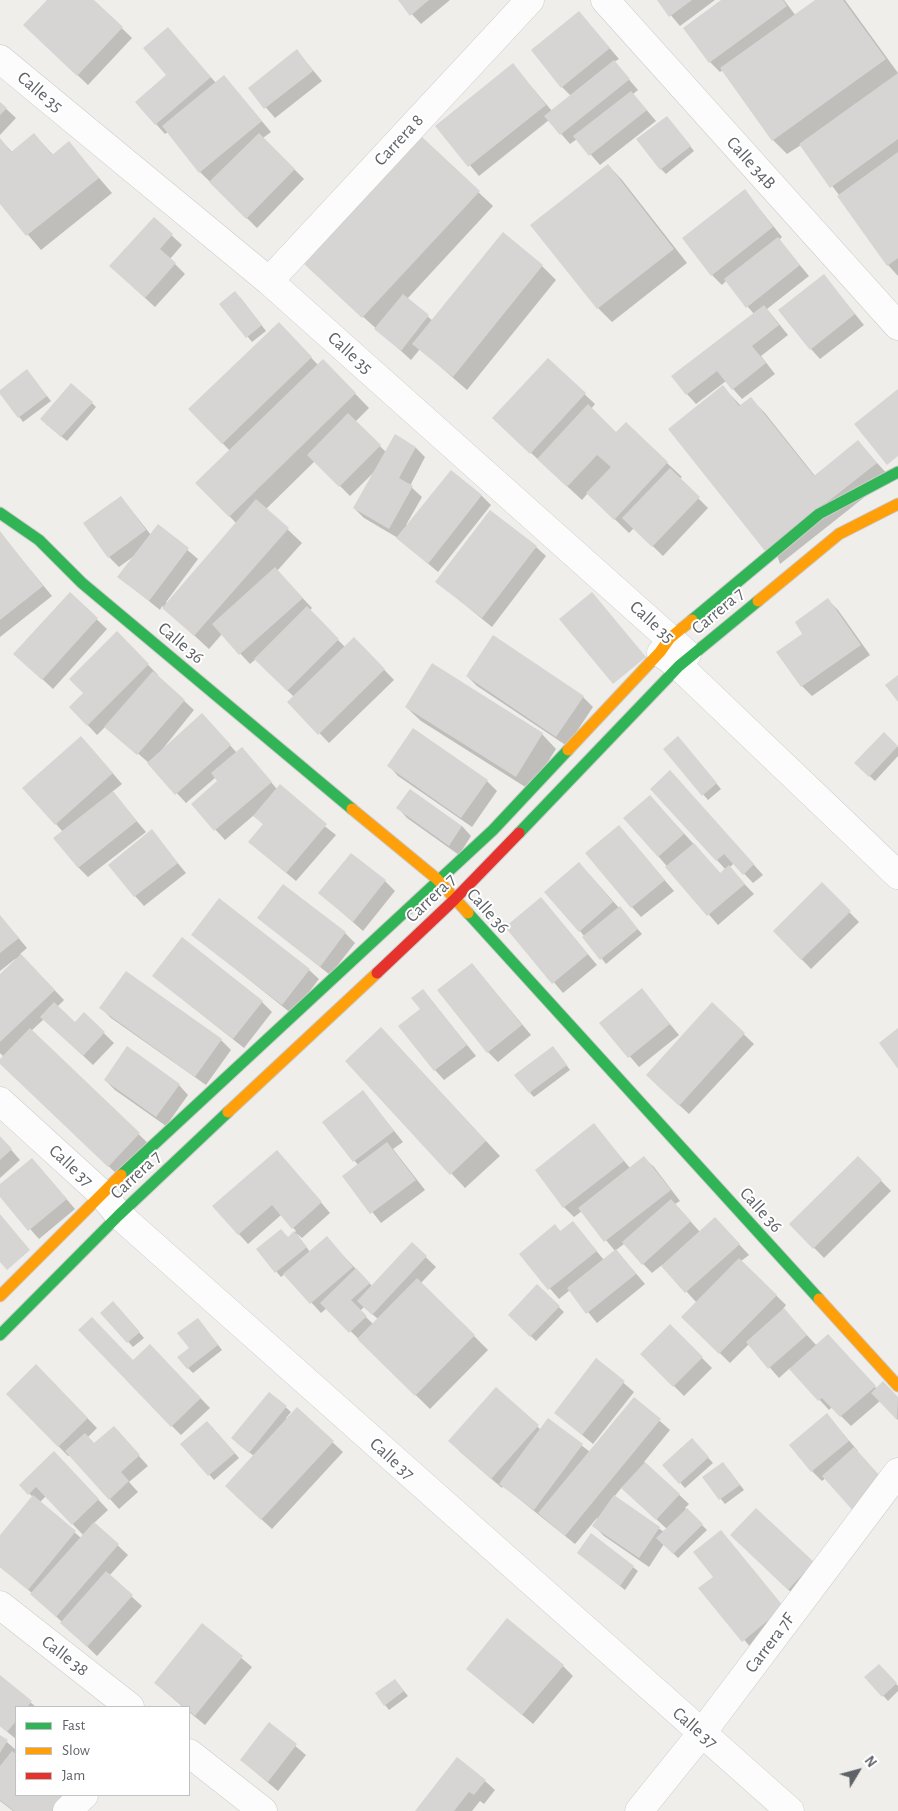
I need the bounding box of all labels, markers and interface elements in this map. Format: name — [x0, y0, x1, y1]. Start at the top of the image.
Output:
street label: Calle 35 — [13, 67, 67, 117]
street label: Carrera 8 — [370, 110, 428, 170]
street label: Calle 34B — [722, 132, 780, 194]
street label: Calle 35 — [323, 327, 377, 379]
street label: Carrera 7 — [687, 583, 749, 639]
street label: Calle 35 — [625, 596, 679, 648]
street label: Calle 36 — [153, 617, 209, 669]
street label: Carrera 7 — [401, 869, 461, 927]
street label: Calle 36 — [462, 884, 514, 938]
street label: Calle 37 — [44, 1140, 98, 1192]
street label: Carrera 7 — [106, 1146, 166, 1204]
street label: Calle 36 — [735, 1183, 787, 1237]
street label: Calle 37 — [365, 1433, 419, 1485]
street label: Carrera 7F — [740, 1609, 800, 1677]
street label: Calle 38 — [37, 1631, 93, 1681]
street label: Calle 37 — [668, 1703, 722, 1753]
legend — [15, 1706, 190, 1796]
text: Fast — [62, 1718, 85, 1733]
text: Slow — [62, 1743, 90, 1758]
north arrow — [833, 1746, 883, 1796]
text: N — [861, 1754, 878, 1770]
text: Jam — [62, 1768, 85, 1783]

